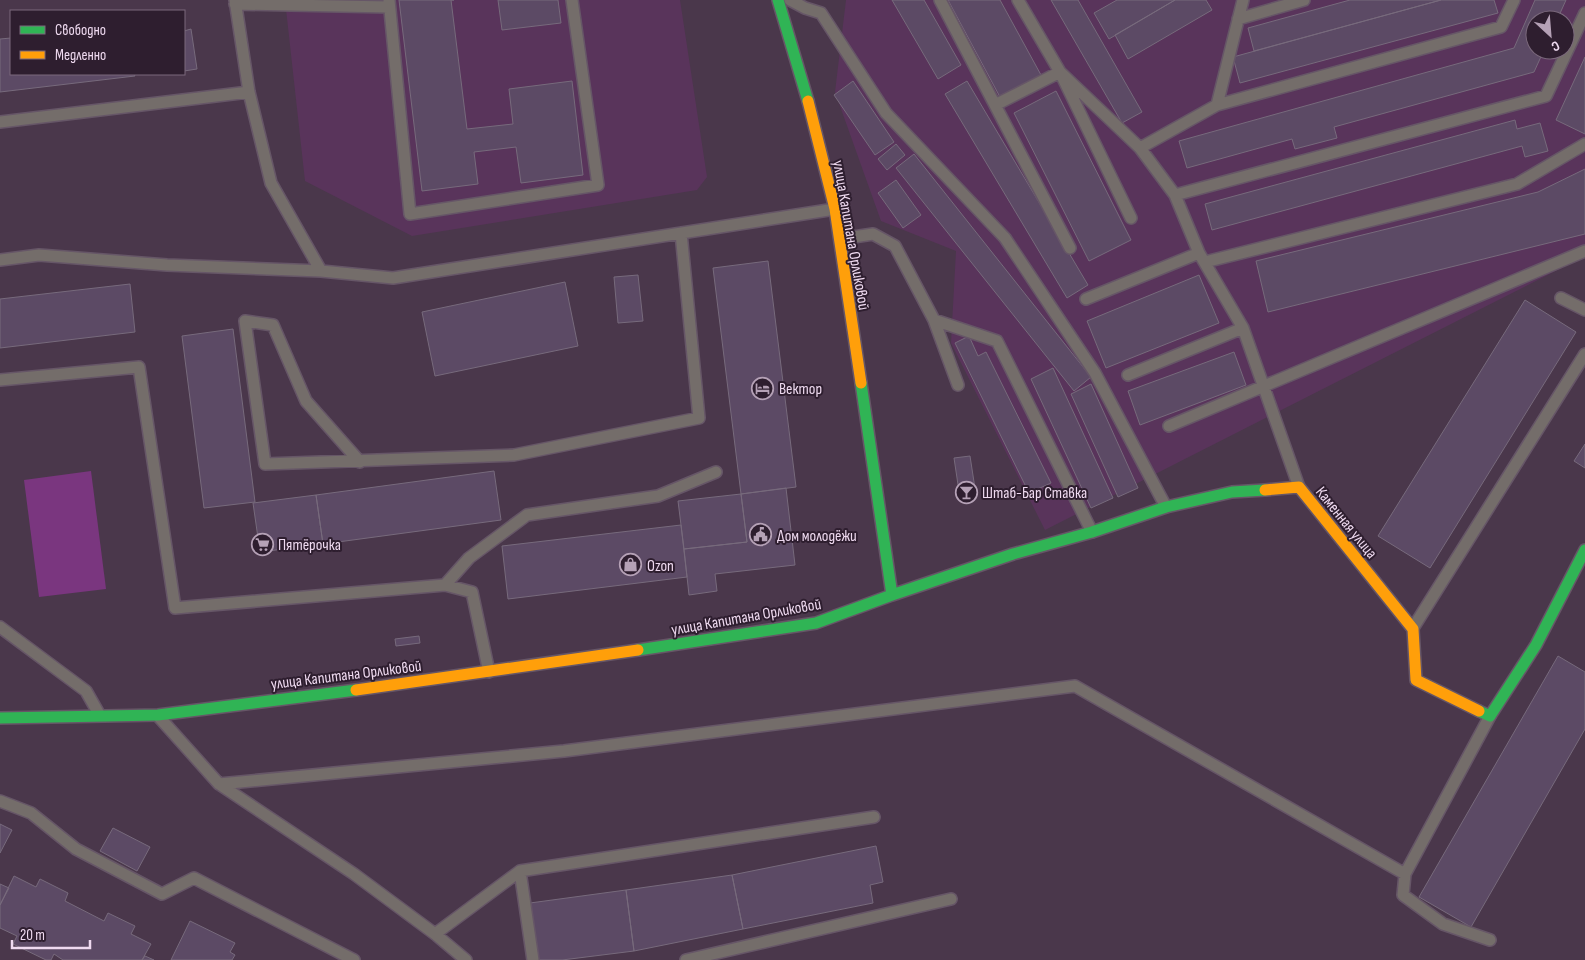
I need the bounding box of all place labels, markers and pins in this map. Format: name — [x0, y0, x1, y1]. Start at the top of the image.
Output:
hotel icon: Вектор — [751, 376, 775, 400]
place label: Вектор — [779, 380, 822, 399]
bar icon: Штаб-Бар Ставка — [954, 480, 978, 504]
place label: Штаб-Бар Ставка — [982, 484, 1087, 503]
public building icon: Дом молодёжи — [749, 523, 773, 547]
place label: Дом молодёжи — [777, 527, 857, 546]
supermarket icon: Пятёрочка — [250, 532, 274, 556]
place label: Пятёрочка — [278, 536, 341, 555]
shop icon: Ozon — [619, 553, 643, 577]
place label: Ozon — [647, 557, 674, 576]

